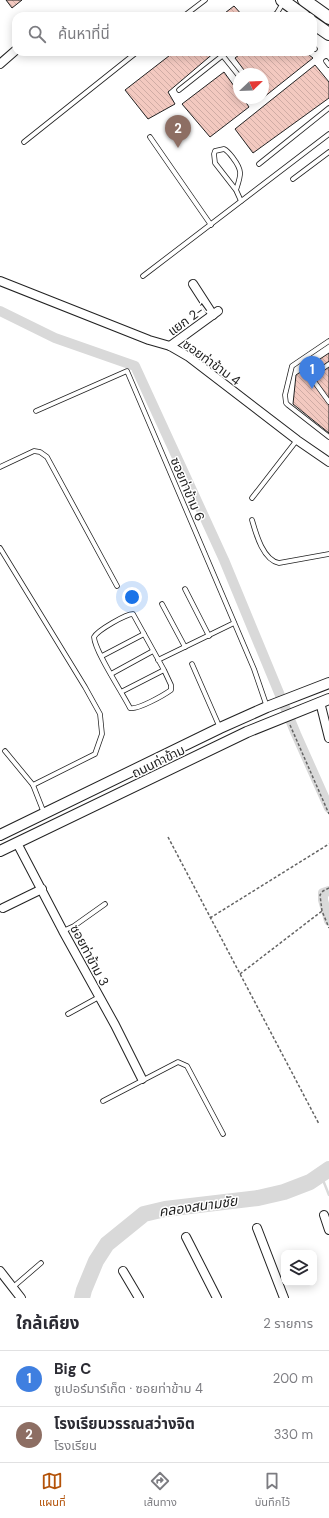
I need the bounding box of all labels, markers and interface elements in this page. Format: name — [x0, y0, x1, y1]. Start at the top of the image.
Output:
search box — [12, 12, 317, 56]
icon: search — [26, 23, 48, 45]
text: ค้นหาที่นี่ — [58, 24, 110, 44]
north arrow — [233, 68, 269, 104]
pin: 2 — [165, 115, 191, 148]
street label: แยก 2-1 — [164, 299, 210, 339]
street label: ซอยท่าข้าม 4 — [179, 336, 244, 389]
pin: 1 — [299, 356, 325, 389]
street label: ซอยท่าข้าม 6 — [167, 455, 209, 524]
your location — [122, 587, 142, 607]
street label: ถนนท่าข้าม — [129, 741, 188, 782]
street label: ซอยท่าข้าม 3 — [66, 922, 113, 989]
water label: คลองสนามชัย — [158, 1191, 240, 1220]
map controls — [281, 1250, 317, 1286]
button: layers — [281, 1250, 317, 1286]
text: ใกล้เคียง — [16, 1312, 79, 1334]
text: 2 รายการ — [263, 1315, 313, 1332]
text: Big C — [54, 1359, 91, 1379]
text: 1 — [27, 1370, 31, 1387]
text: 200 m — [273, 1370, 313, 1387]
text: ซูเปอร์มาร์เก็ต · ซอยท่าข้าม 4 — [54, 1380, 203, 1397]
text: โรงเรียนวรรณสว่างจิต — [54, 1414, 195, 1434]
text: 2 — [25, 1426, 33, 1443]
text: 330 m — [274, 1426, 313, 1443]
text: โรงเรียน — [54, 1437, 97, 1454]
tab: แผนที่ — [39, 1470, 66, 1511]
tab: เส้นทาง — [144, 1470, 177, 1511]
tab: บันทึกไว้ — [255, 1470, 290, 1511]

